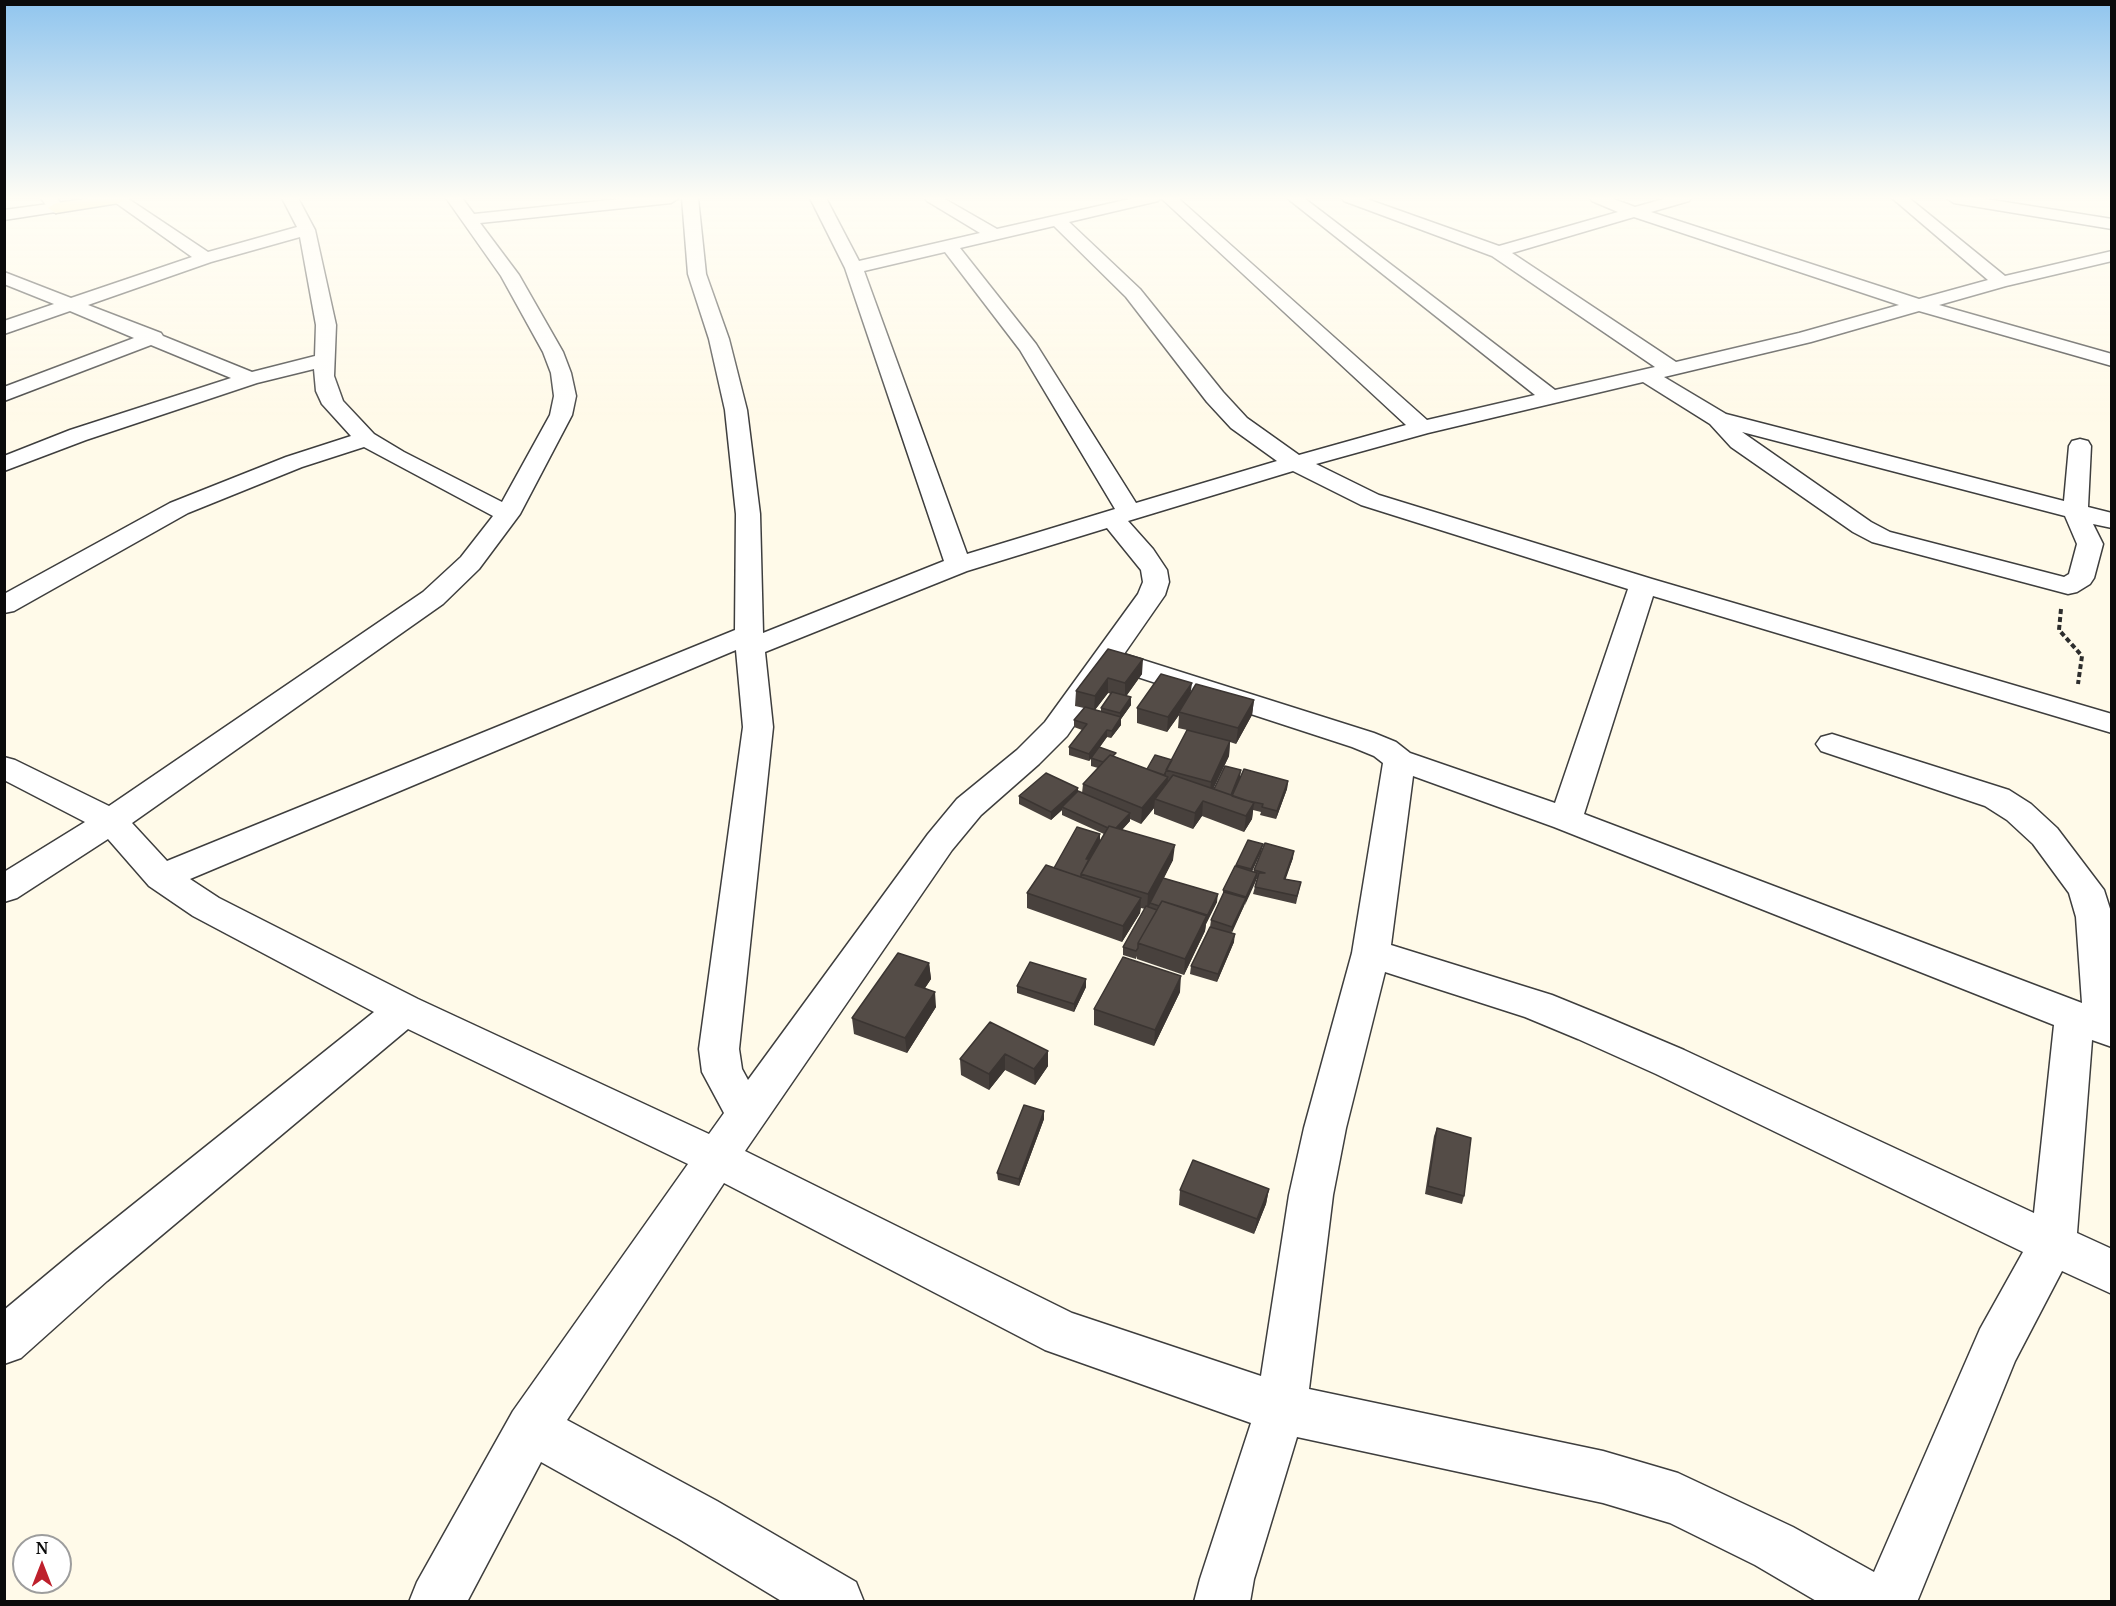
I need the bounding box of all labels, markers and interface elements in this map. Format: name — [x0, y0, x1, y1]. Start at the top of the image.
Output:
north arrow — [12, 1534, 72, 1594]
text: N — [36, 1537, 48, 1559]

